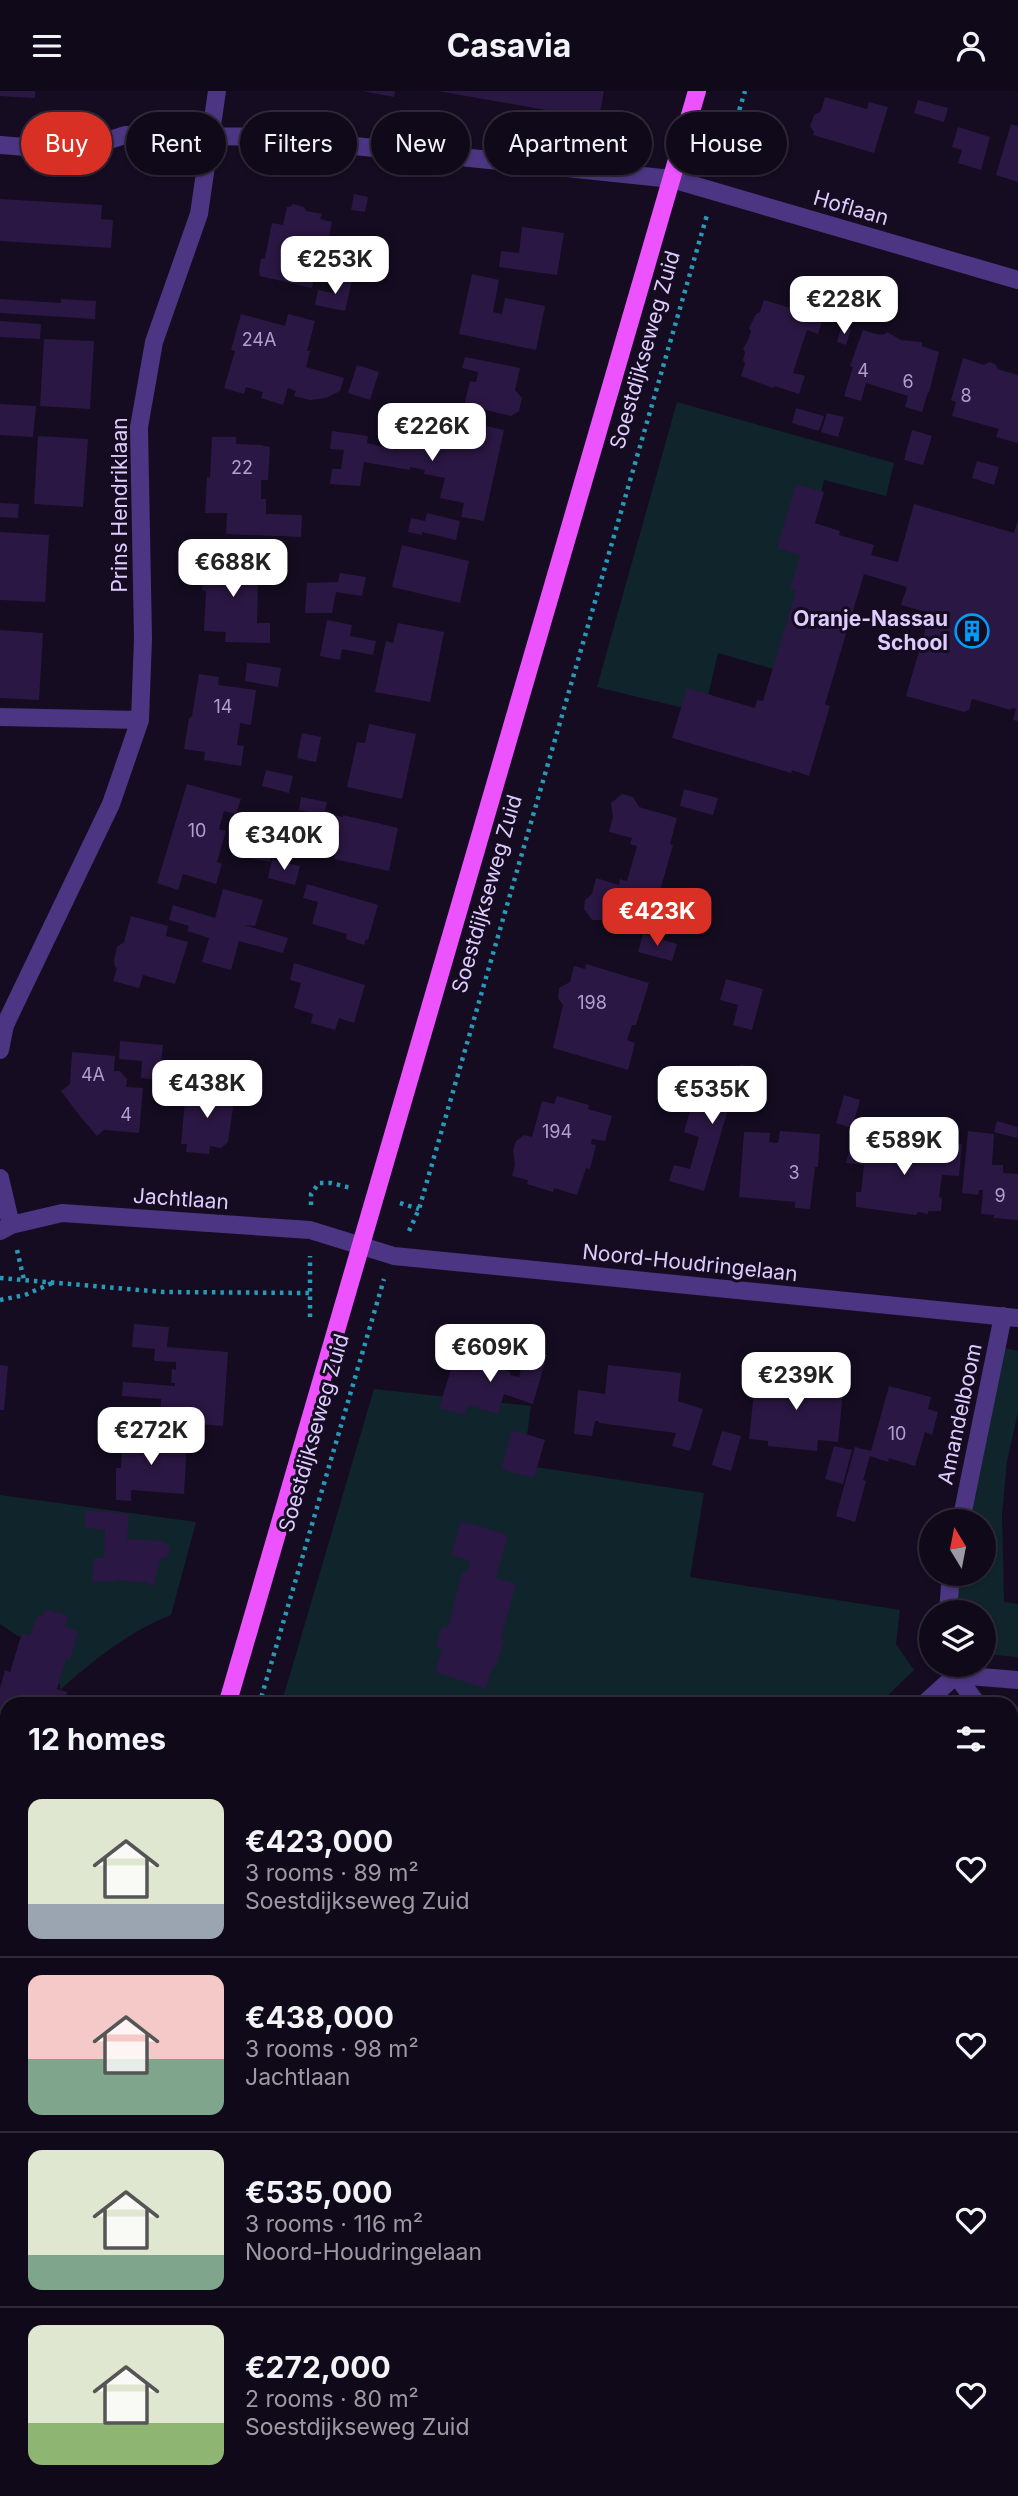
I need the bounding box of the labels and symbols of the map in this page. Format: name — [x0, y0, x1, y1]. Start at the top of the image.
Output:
street label: Hoflaan — [811, 185, 892, 230]
pin: €253K — [286, 237, 384, 296]
street label: Soestdijkseweg Zuid — [604, 248, 685, 452]
pin: €228K — [795, 277, 893, 336]
house number: 24A — [242, 329, 276, 350]
house number: 4 — [857, 360, 869, 381]
house number: 6 — [902, 371, 914, 392]
house number: 8 — [960, 385, 972, 406]
pin: €226K — [383, 403, 481, 463]
street label: Prins Hendriklaan — [107, 417, 132, 593]
house number: 22 — [231, 457, 253, 478]
pin: €688K — [184, 539, 282, 599]
place label: Oranje-Nassau School — [793, 606, 948, 655]
building icon: Oranje-Nassau School — [953, 612, 991, 650]
house number: 14 — [214, 696, 232, 717]
street label: Soestdijkseweg Zuid — [446, 792, 527, 996]
pin: €340K — [235, 813, 333, 872]
house number: 10 — [188, 820, 206, 841]
pin: €423K — [608, 889, 706, 948]
house number: 198 — [577, 992, 607, 1013]
pin: €438K — [158, 1061, 256, 1120]
house number: 4A — [81, 1064, 105, 1085]
pin: €535K — [663, 1067, 761, 1126]
house number: 4 — [120, 1104, 132, 1125]
pin: €589K — [855, 1117, 953, 1177]
house number: 194 — [542, 1121, 572, 1142]
house number: 3 — [788, 1162, 800, 1183]
street label: Jachtlaan — [132, 1183, 230, 1214]
house number: 9 — [994, 1185, 1006, 1206]
street label: Noord-Houdringelaan — [581, 1239, 799, 1286]
pin: €609K — [441, 1325, 539, 1384]
street label: Soestdijkseweg Zuid — [273, 1331, 354, 1535]
street label: Amandelboom — [932, 1341, 987, 1487]
pin: €239K — [747, 1353, 845, 1412]
pin: €272K — [102, 1407, 200, 1467]
house number: 10 — [888, 1423, 906, 1444]
north arrow — [919, 1509, 996, 1585]

